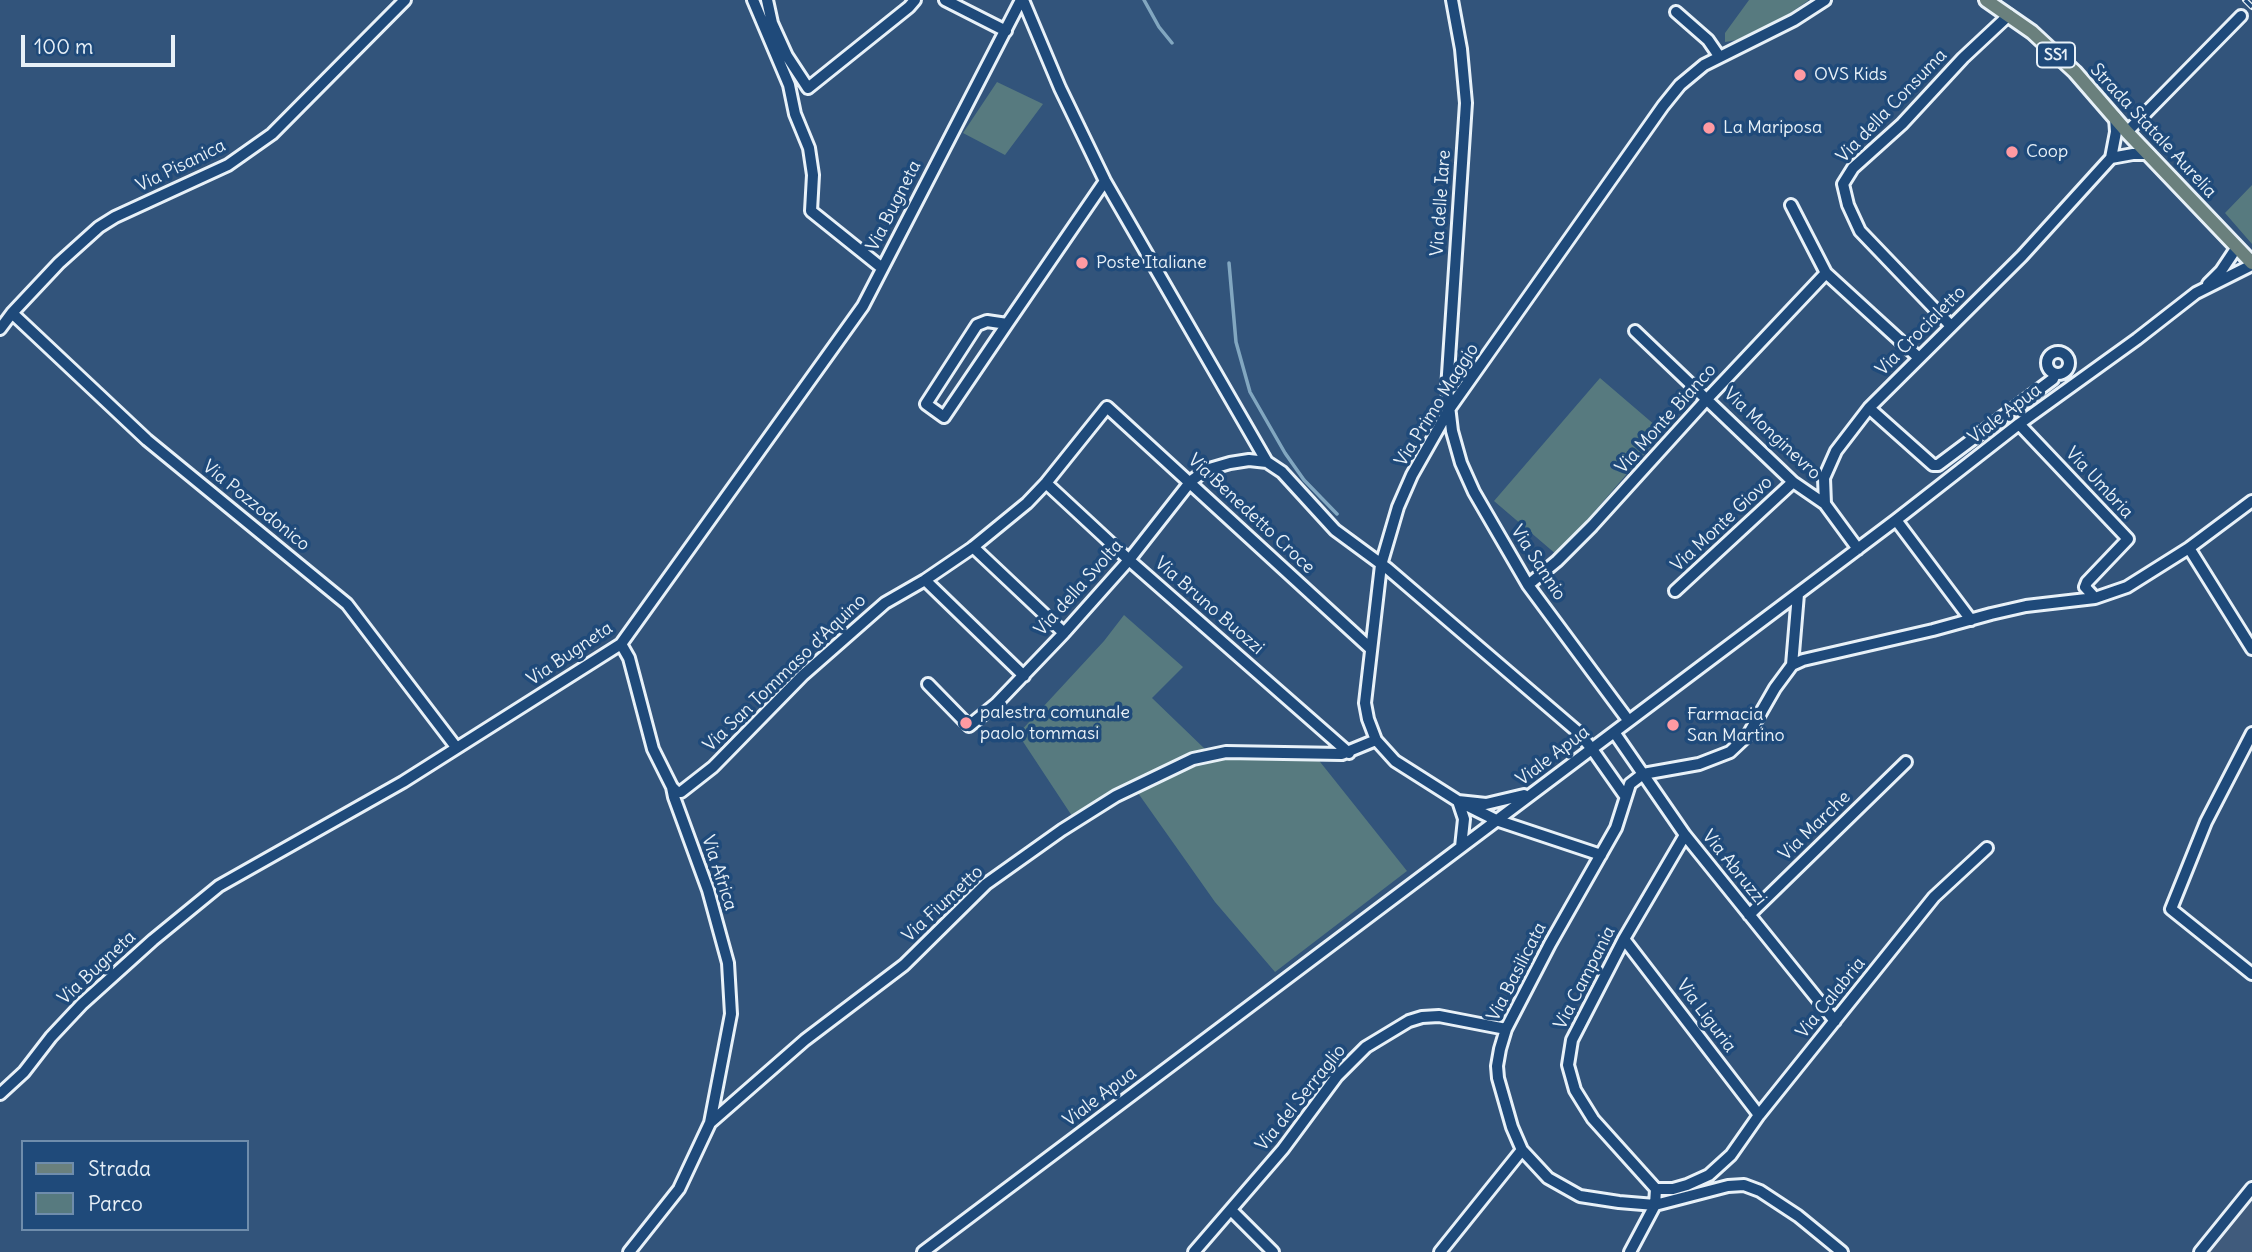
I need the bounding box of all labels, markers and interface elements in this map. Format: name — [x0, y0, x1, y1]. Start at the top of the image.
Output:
scale bar — [24, 21, 178, 65]
text: 100 m — [34, 33, 93, 60]
road number: SS1 — [2037, 42, 2075, 68]
street label: Via della Consuma — [1832, 45, 1952, 167]
street label: Strada Statale Aurelia — [2085, 59, 2221, 203]
place label: OVS Kids — [1814, 64, 1887, 86]
marker: OVS Kids — [1792, 67, 1808, 83]
place label: La Mariposa — [1723, 117, 1822, 139]
marker: La Mariposa — [1701, 120, 1717, 136]
street label: Via Pisanica — [133, 135, 229, 197]
place label: Coop — [2026, 141, 2068, 163]
marker: Coop — [2004, 144, 2020, 160]
street label: Via delle Iare — [1427, 149, 1455, 257]
street label: Via Bugneta — [862, 157, 926, 255]
place label: Poste Italiane — [1096, 252, 1207, 274]
marker: Poste Italiane — [1074, 255, 1090, 271]
street label: Via Crocialetto — [1872, 282, 1970, 380]
street label: Via Primo Maggio — [1390, 339, 1484, 471]
street label: Via Monte Bianco — [1611, 360, 1721, 478]
street label: Viale Apua — [1964, 379, 2046, 449]
street label: Via Monginevro — [1719, 383, 1825, 485]
street label: Via Umbria — [2061, 443, 2137, 523]
street label: Via Benedetto Croce — [1183, 450, 1319, 578]
street label: Via Pozzodonico — [198, 456, 314, 556]
street label: Via Monte Giovo — [1667, 472, 1777, 576]
street label: Via Sannio — [1506, 521, 1570, 605]
street label: Via della Svolta — [1030, 536, 1128, 640]
street label: Via Bruno Buozzi — [1150, 553, 1268, 659]
street label: Via San Tommaso d'Aquino — [699, 590, 871, 756]
street label: Via Bugneta — [523, 617, 617, 691]
place label: palestra comunale paolo tommasi — [980, 702, 1130, 744]
place label: Farmacia San Martino — [1687, 704, 1785, 746]
marker: palestra comunale paolo tommasi — [958, 715, 974, 731]
marker: Farmacia San Martino — [1665, 717, 1681, 733]
street label: Viale Apua — [1512, 721, 1594, 791]
street label: Via Marche — [1775, 787, 1855, 865]
street label: Via Abruzzi — [1697, 826, 1771, 910]
street label: Via Africa — [697, 833, 741, 913]
street label: Via Fiumetto — [898, 861, 988, 947]
street label: Via Basilicata — [1483, 919, 1551, 1025]
street label: Via Campania — [1550, 923, 1620, 1033]
street label: Via Bugneta — [54, 926, 140, 1010]
street label: Via Calabria — [1792, 953, 1870, 1043]
street label: Via Liguria — [1672, 975, 1740, 1057]
street label: Via del Serraglio — [1251, 1040, 1351, 1156]
street label: Viale Apua — [1059, 1062, 1141, 1132]
legend — [21, 1140, 248, 1231]
text: Strada — [88, 1155, 151, 1182]
text: Parco — [88, 1190, 143, 1217]

